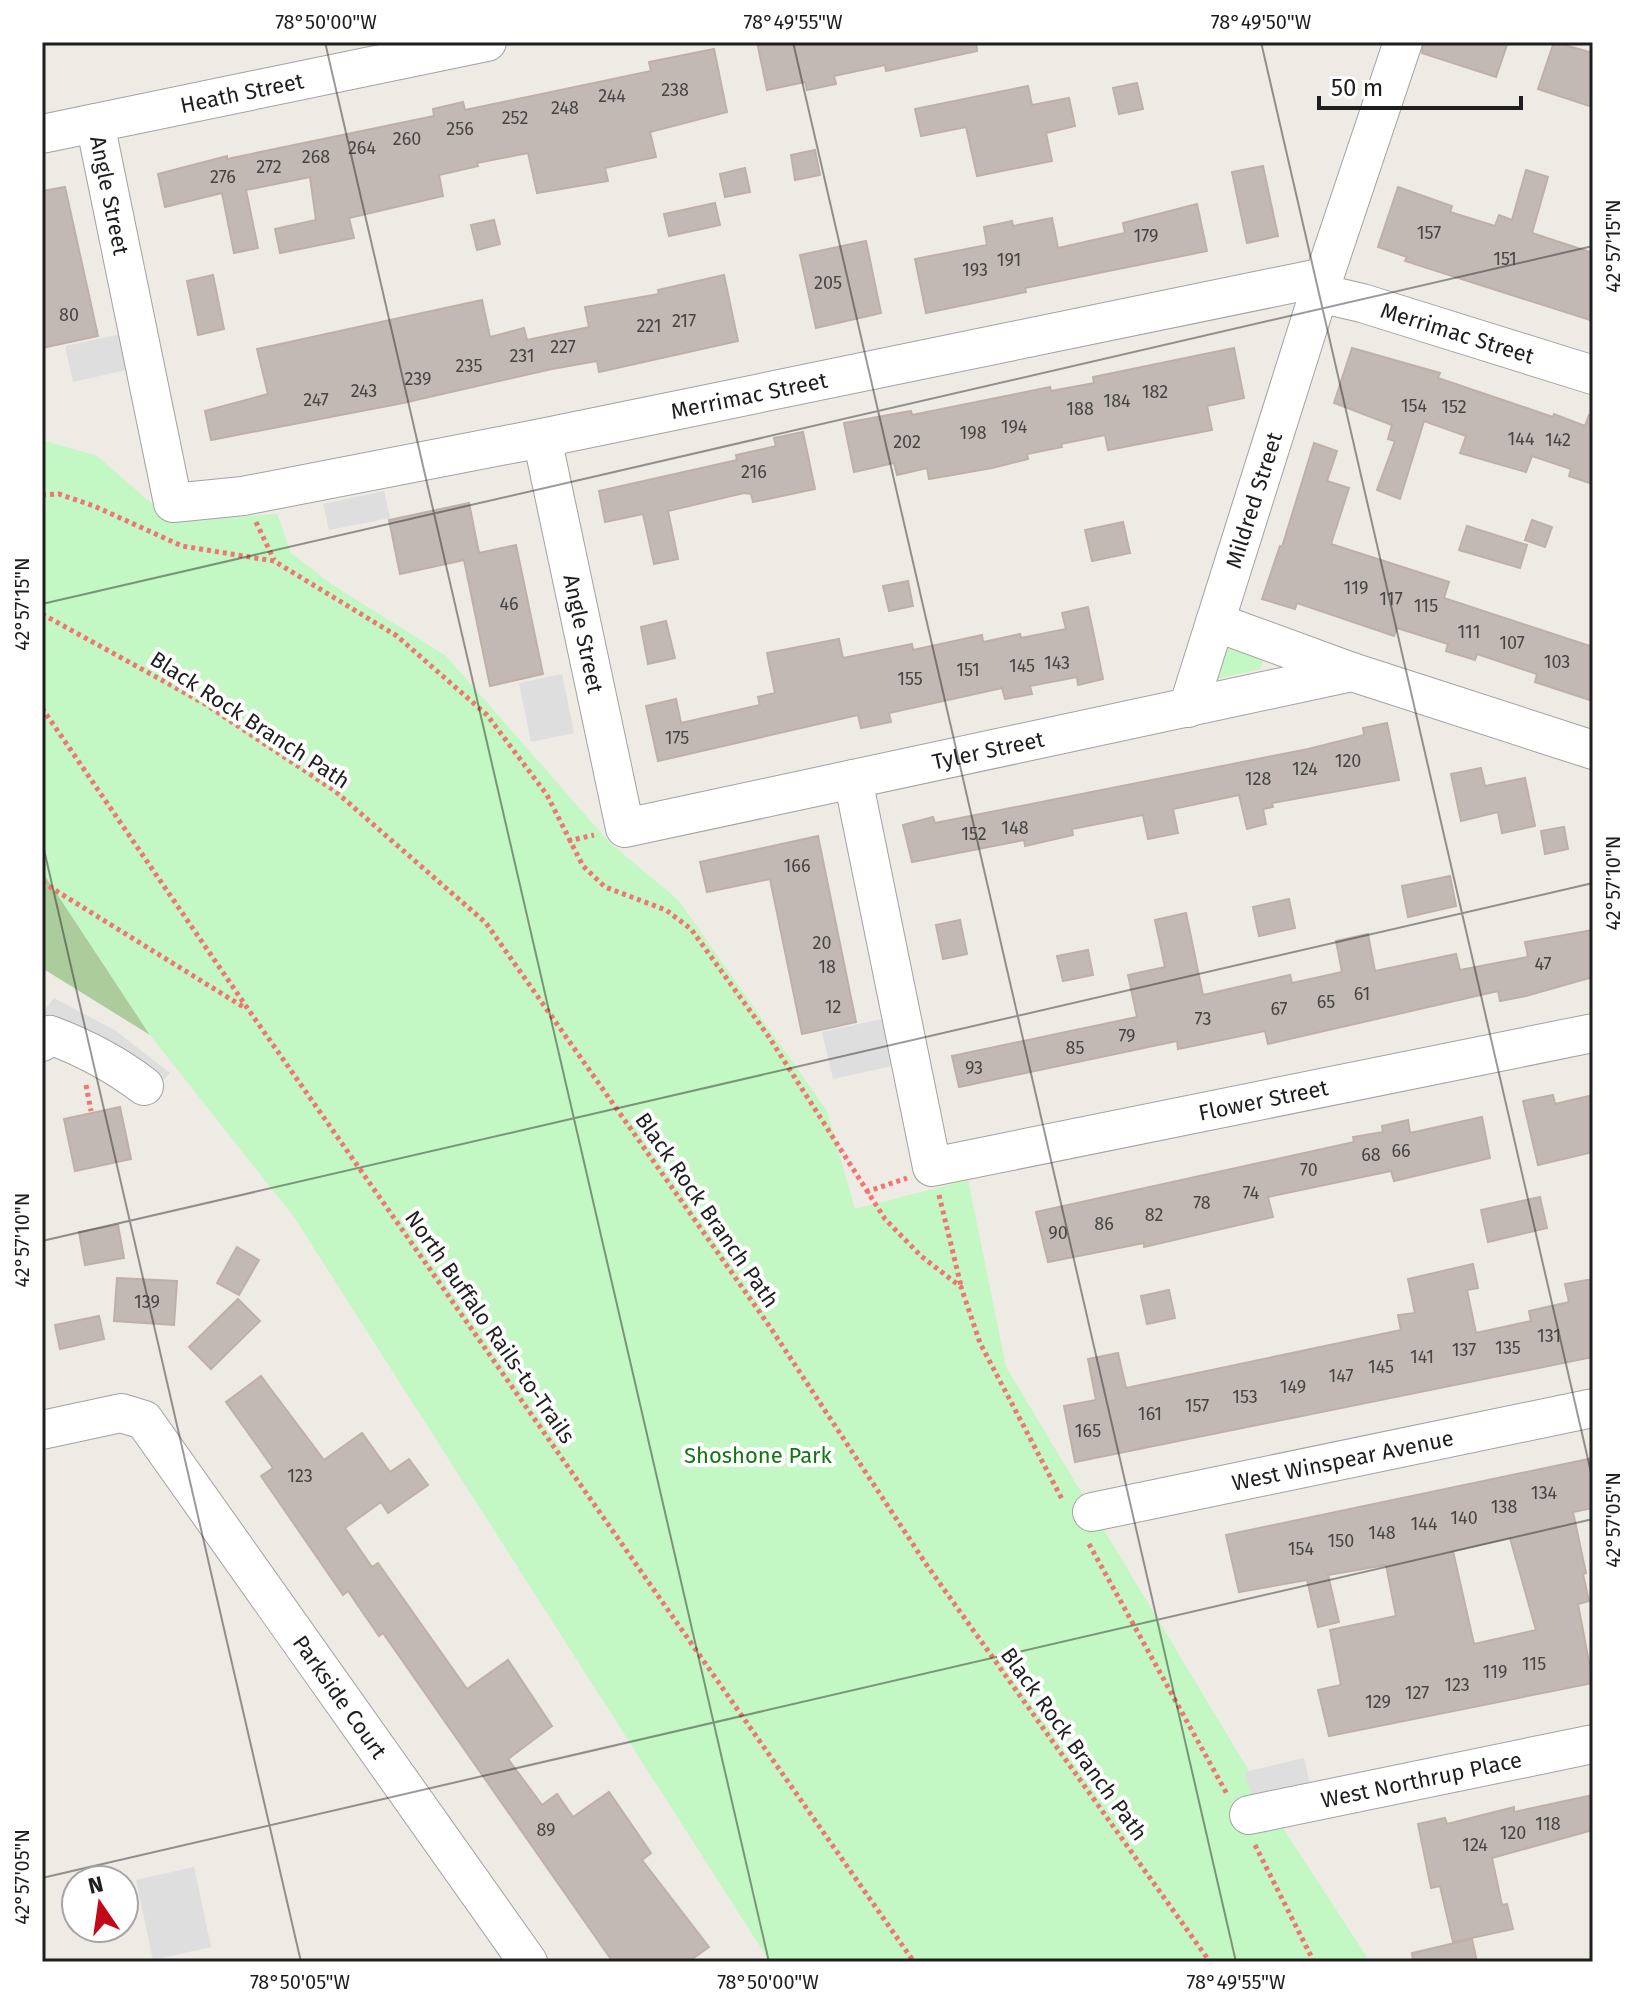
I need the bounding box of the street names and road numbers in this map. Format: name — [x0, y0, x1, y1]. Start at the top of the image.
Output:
street label: Heath Street — [178, 67, 306, 119]
street label: Angle Street — [84, 134, 135, 257]
street label: Merrimac Street — [1377, 296, 1537, 369]
street label: Merrimac Street — [668, 366, 830, 425]
street label: Mildred Street — [1219, 429, 1288, 572]
street label: Angle Street — [558, 572, 609, 696]
street label: Black Rock Branch Path — [145, 645, 355, 795]
street label: Tyler Street — [930, 725, 1046, 775]
street label: Flower Street — [1196, 1074, 1331, 1126]
street label: Black Rock Branch Path — [629, 1107, 785, 1313]
street label: North Buffalo Rails-to-Trails — [399, 1205, 581, 1449]
street label: West Winspear Avenue — [1229, 1424, 1456, 1496]
street label: Parkside Court — [287, 1630, 393, 1764]
street label: Black Rock Branch Path — [995, 1642, 1153, 1846]
street label: West Northrup Place — [1319, 1746, 1524, 1813]

